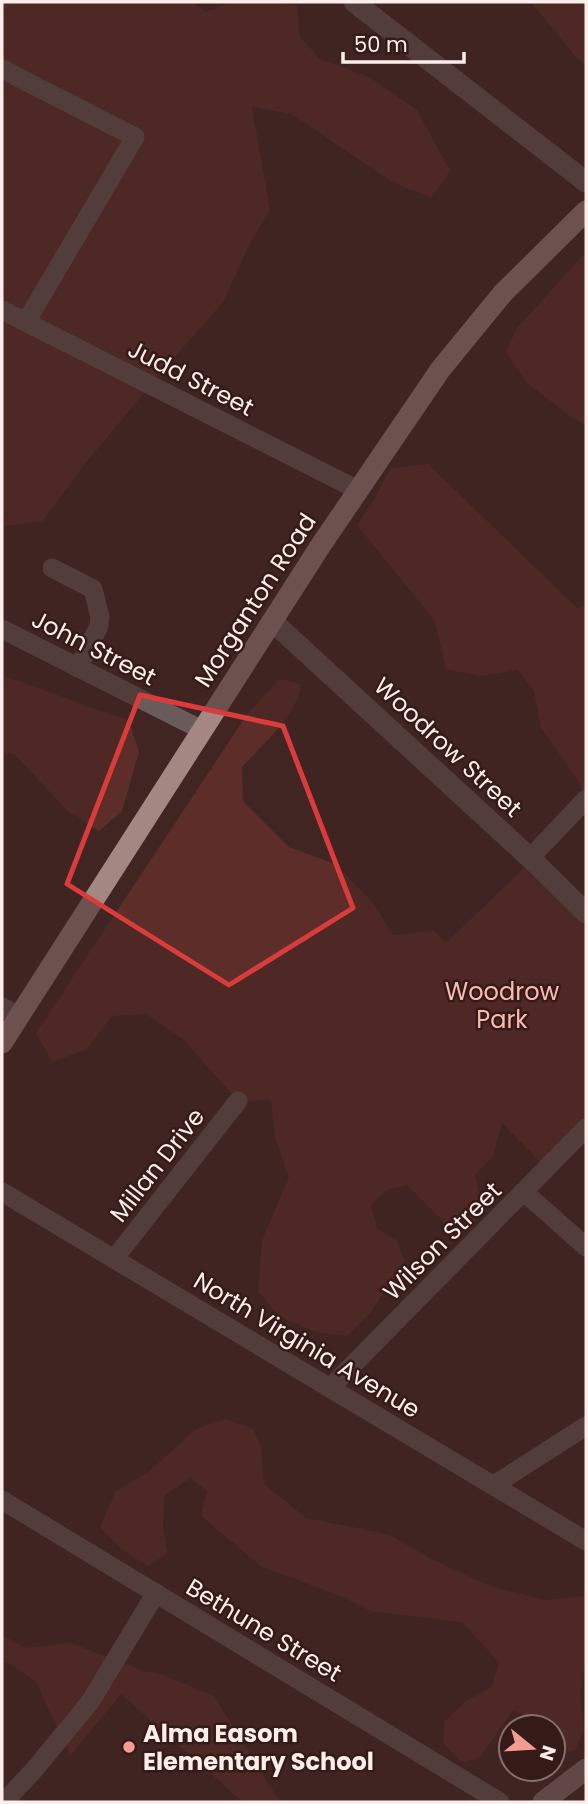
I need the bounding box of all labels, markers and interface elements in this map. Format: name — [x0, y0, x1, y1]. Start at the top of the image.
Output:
scale bar — [343, 21, 464, 65]
text: 50 m — [354, 30, 408, 59]
street label: Judd Street — [122, 332, 260, 424]
street label: Morganton Road — [186, 507, 324, 693]
street label: John Street — [26, 603, 162, 693]
street label: Woodrow Street — [367, 670, 529, 824]
park label: Woodrow Park — [445, 975, 559, 1036]
street label: Millan Drive — [102, 1101, 212, 1229]
street label: Wilson Street — [375, 1174, 509, 1308]
street label: North Virginia Avenue — [188, 1264, 426, 1426]
street label: Bethune Street — [180, 1571, 348, 1689]
north arrow — [497, 1713, 567, 1783]
place label: Alma Easom Elementary School — [143, 1717, 374, 1778]
marker: Alma Easom Elementary School — [121, 1739, 137, 1755]
text: N — [533, 1742, 563, 1764]

